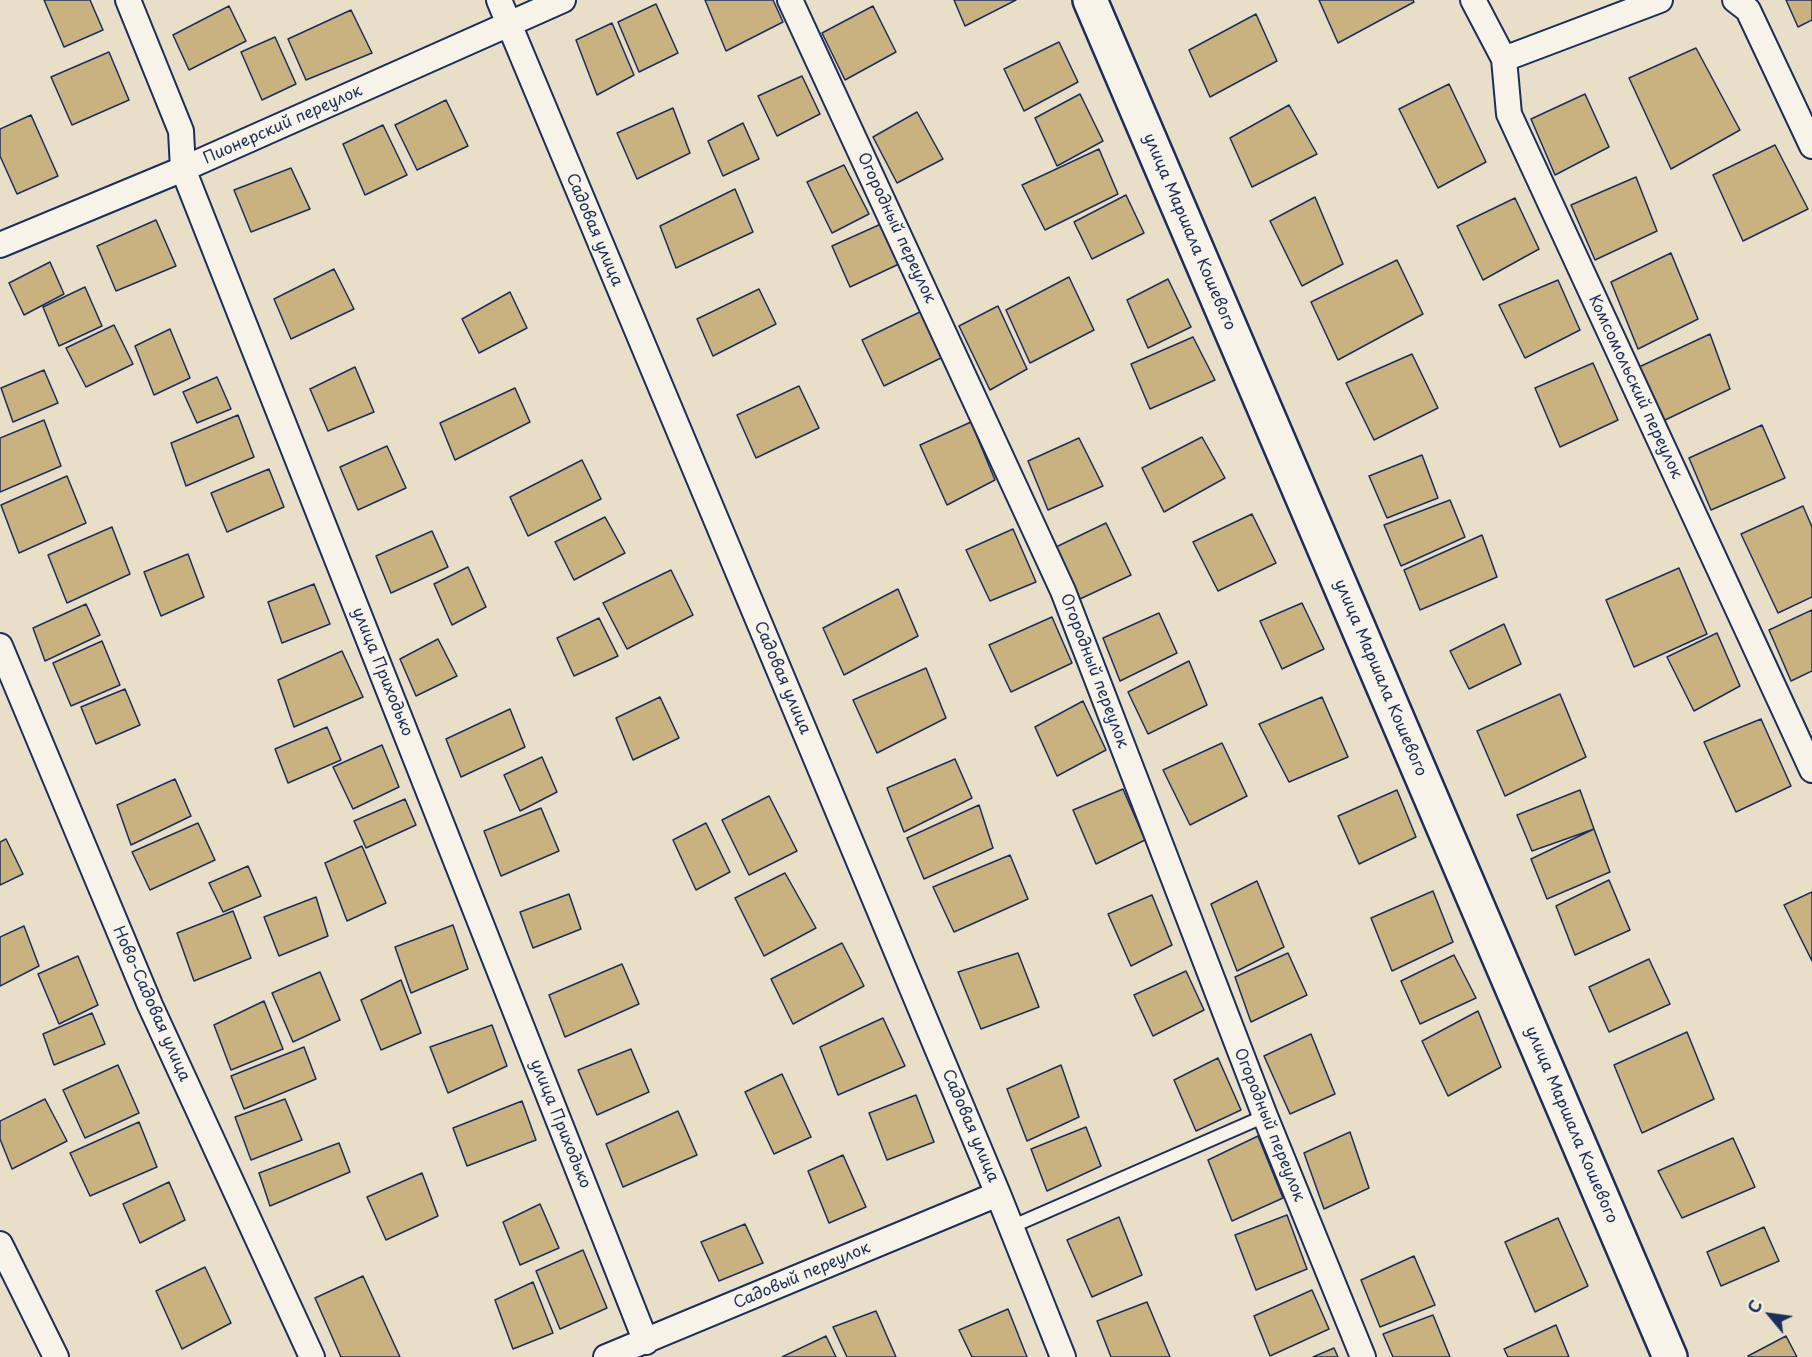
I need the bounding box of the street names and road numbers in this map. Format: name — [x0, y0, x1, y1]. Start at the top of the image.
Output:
street label: Пионерский переулок — [201, 81, 365, 169]
street label: улица Маршала Кошевого — [1139, 131, 1239, 333]
street label: Огородный переулок — [853, 150, 939, 306]
street label: Садовая улица — [562, 171, 626, 289]
street label: Комсомольский переулок — [1584, 292, 1686, 482]
street label: улица Маршала Кошевого — [1330, 577, 1430, 779]
street label: Огородный переулок — [1056, 591, 1132, 751]
street label: улица Приходько — [347, 605, 417, 739]
street label: Садовая улица — [750, 619, 814, 737]
street label: Ново-Садовая улица — [108, 923, 194, 1085]
street label: улица Маршала Кошевого — [1521, 1024, 1621, 1226]
street label: Огородный переулок — [1229, 1045, 1309, 1205]
street label: улица Приходько — [525, 1057, 595, 1191]
street label: Садовая улица — [938, 1067, 1002, 1185]
street label: Садовый переулок — [731, 1239, 873, 1313]

